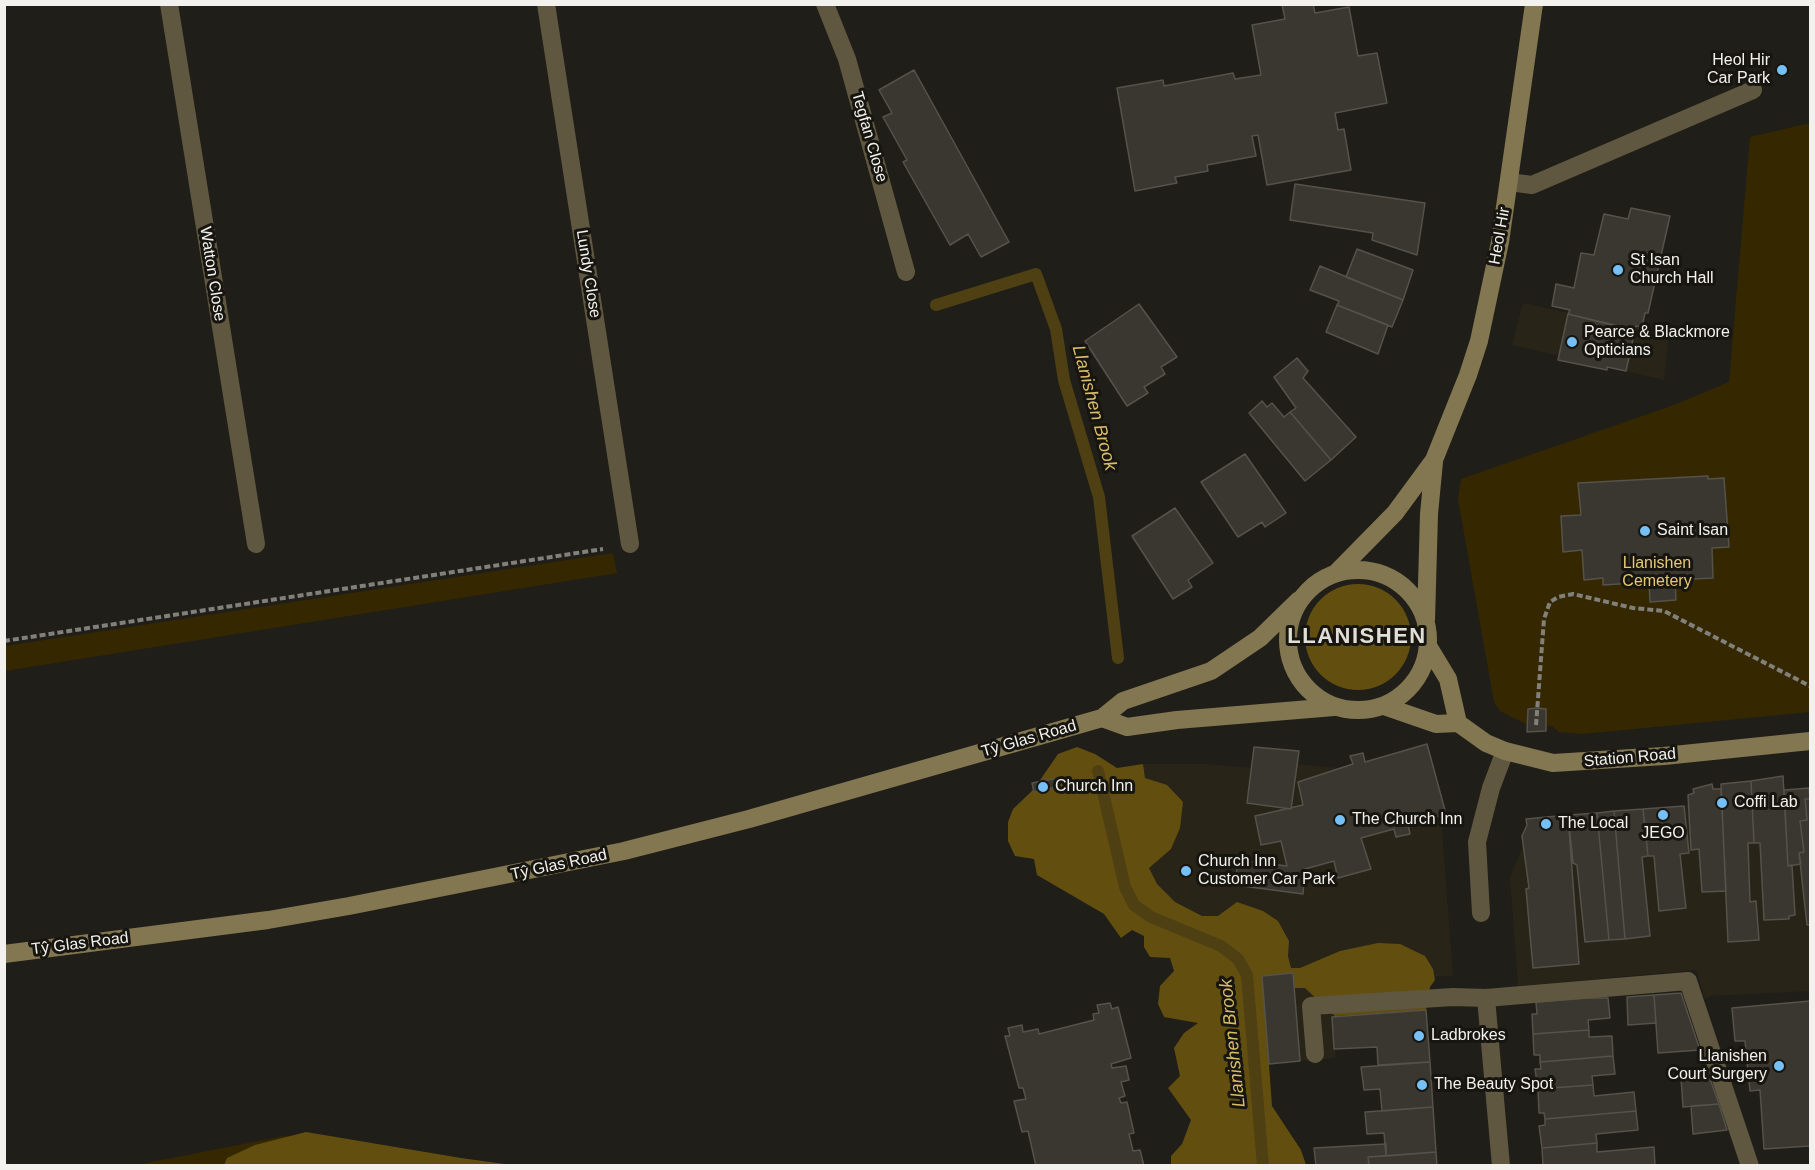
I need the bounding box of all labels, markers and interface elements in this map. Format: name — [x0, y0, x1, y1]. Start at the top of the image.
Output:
place label: Heol Hir Car Park — [1707, 51, 1770, 89]
marker: Heol Hir Car Park — [1775, 63, 1789, 77]
street label: Tegfan Close — [847, 89, 891, 185]
street label: Heol Hir — [1486, 206, 1514, 266]
street label: Watton Close — [195, 225, 229, 323]
street label: Lundy Close — [572, 229, 604, 319]
place label: St Isan Church Hall — [1630, 251, 1714, 289]
marker: St Isan Church Hall — [1611, 263, 1625, 277]
place label: Pearce & Blackmore Opticians — [1584, 323, 1730, 361]
marker: Pearce & Blackmore Opticians — [1565, 335, 1579, 349]
water label: Llanishen Brook — [1067, 343, 1121, 473]
place label: Saint Isan — [1657, 521, 1728, 541]
marker: Saint Isan — [1638, 524, 1652, 538]
park label: Llanishen Cemetery — [1622, 554, 1692, 592]
district label: LLANISHEN — [1287, 624, 1427, 650]
street label: Tŷ Glas Road — [979, 716, 1079, 762]
street label: Station Road — [1583, 744, 1677, 772]
place label: Church Inn — [1055, 777, 1133, 797]
marker: Church Inn — [1036, 780, 1050, 794]
place label: Coffi Lab — [1734, 793, 1798, 813]
marker: Coffi Lab — [1715, 796, 1729, 810]
marker: JEGO — [1656, 808, 1670, 822]
place label: The Church Inn — [1352, 810, 1462, 830]
marker: The Church Inn — [1333, 813, 1347, 827]
place label: The Local — [1558, 814, 1628, 834]
marker: The Local — [1539, 817, 1553, 831]
place label: JEGO — [1641, 824, 1685, 844]
street label: Tŷ Glas Road — [509, 845, 609, 885]
place label: Church Inn Customer Car Park — [1198, 852, 1335, 890]
marker: Church Inn Customer Car Park — [1179, 864, 1193, 878]
street label: Tŷ Glas Road — [30, 929, 130, 959]
water label: Llanishen Brook — [1216, 978, 1250, 1108]
place label: Ladbrokes — [1431, 1026, 1506, 1046]
marker: Ladbrokes — [1412, 1029, 1426, 1043]
place label: Llanishen Court Surgery — [1667, 1047, 1767, 1085]
marker: Llanishen Court Surgery — [1772, 1059, 1786, 1073]
place label: The Beauty Spot — [1434, 1075, 1553, 1095]
marker: The Beauty Spot — [1415, 1078, 1429, 1092]

